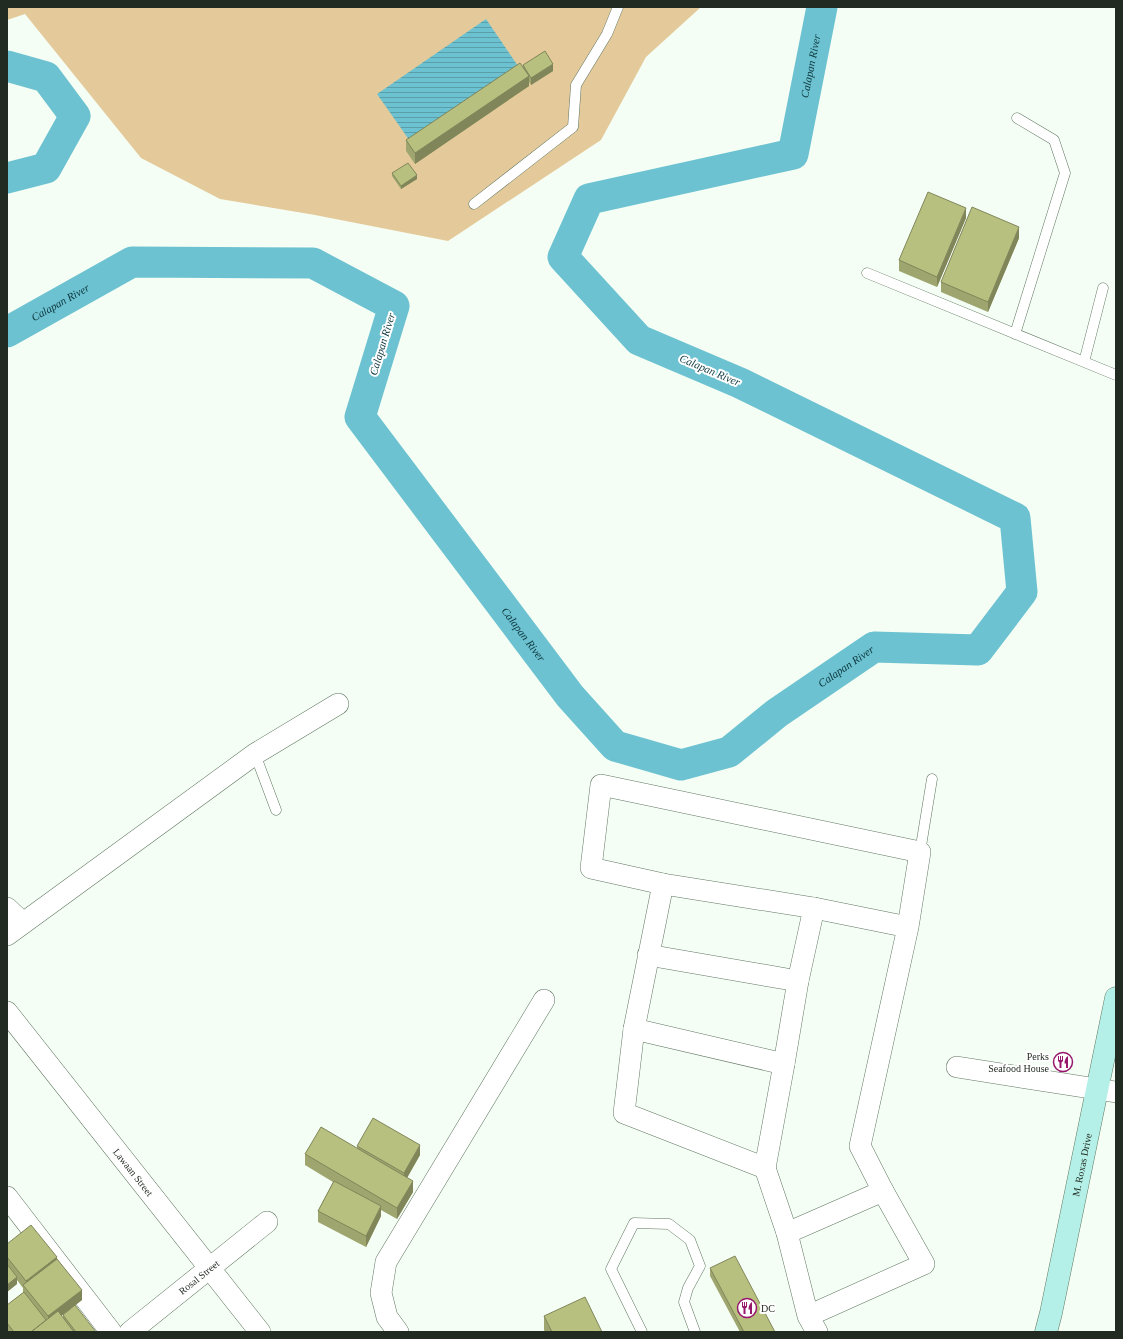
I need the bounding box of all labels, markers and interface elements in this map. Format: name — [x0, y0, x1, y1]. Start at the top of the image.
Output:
water label: Calapan River — [798, 33, 823, 99]
water label: Calapan River — [29, 281, 92, 323]
water label: Calapan River — [367, 311, 397, 377]
water label: Calapan River — [678, 352, 743, 388]
water label: Calapan River — [499, 605, 548, 664]
water label: Calapan River — [816, 643, 876, 689]
place label: Perks Seafood House — [988, 1051, 1050, 1074]
restaurant icon: Perks Seafood House — [1052, 1051, 1074, 1073]
street label: M. Roxas Drive — [1070, 1132, 1094, 1197]
street label: Lawaan Street — [111, 1146, 155, 1199]
street label: Rosal Street — [177, 1258, 222, 1297]
restaurant icon: DC — [736, 1297, 758, 1319]
place label: DC — [761, 1303, 775, 1314]

